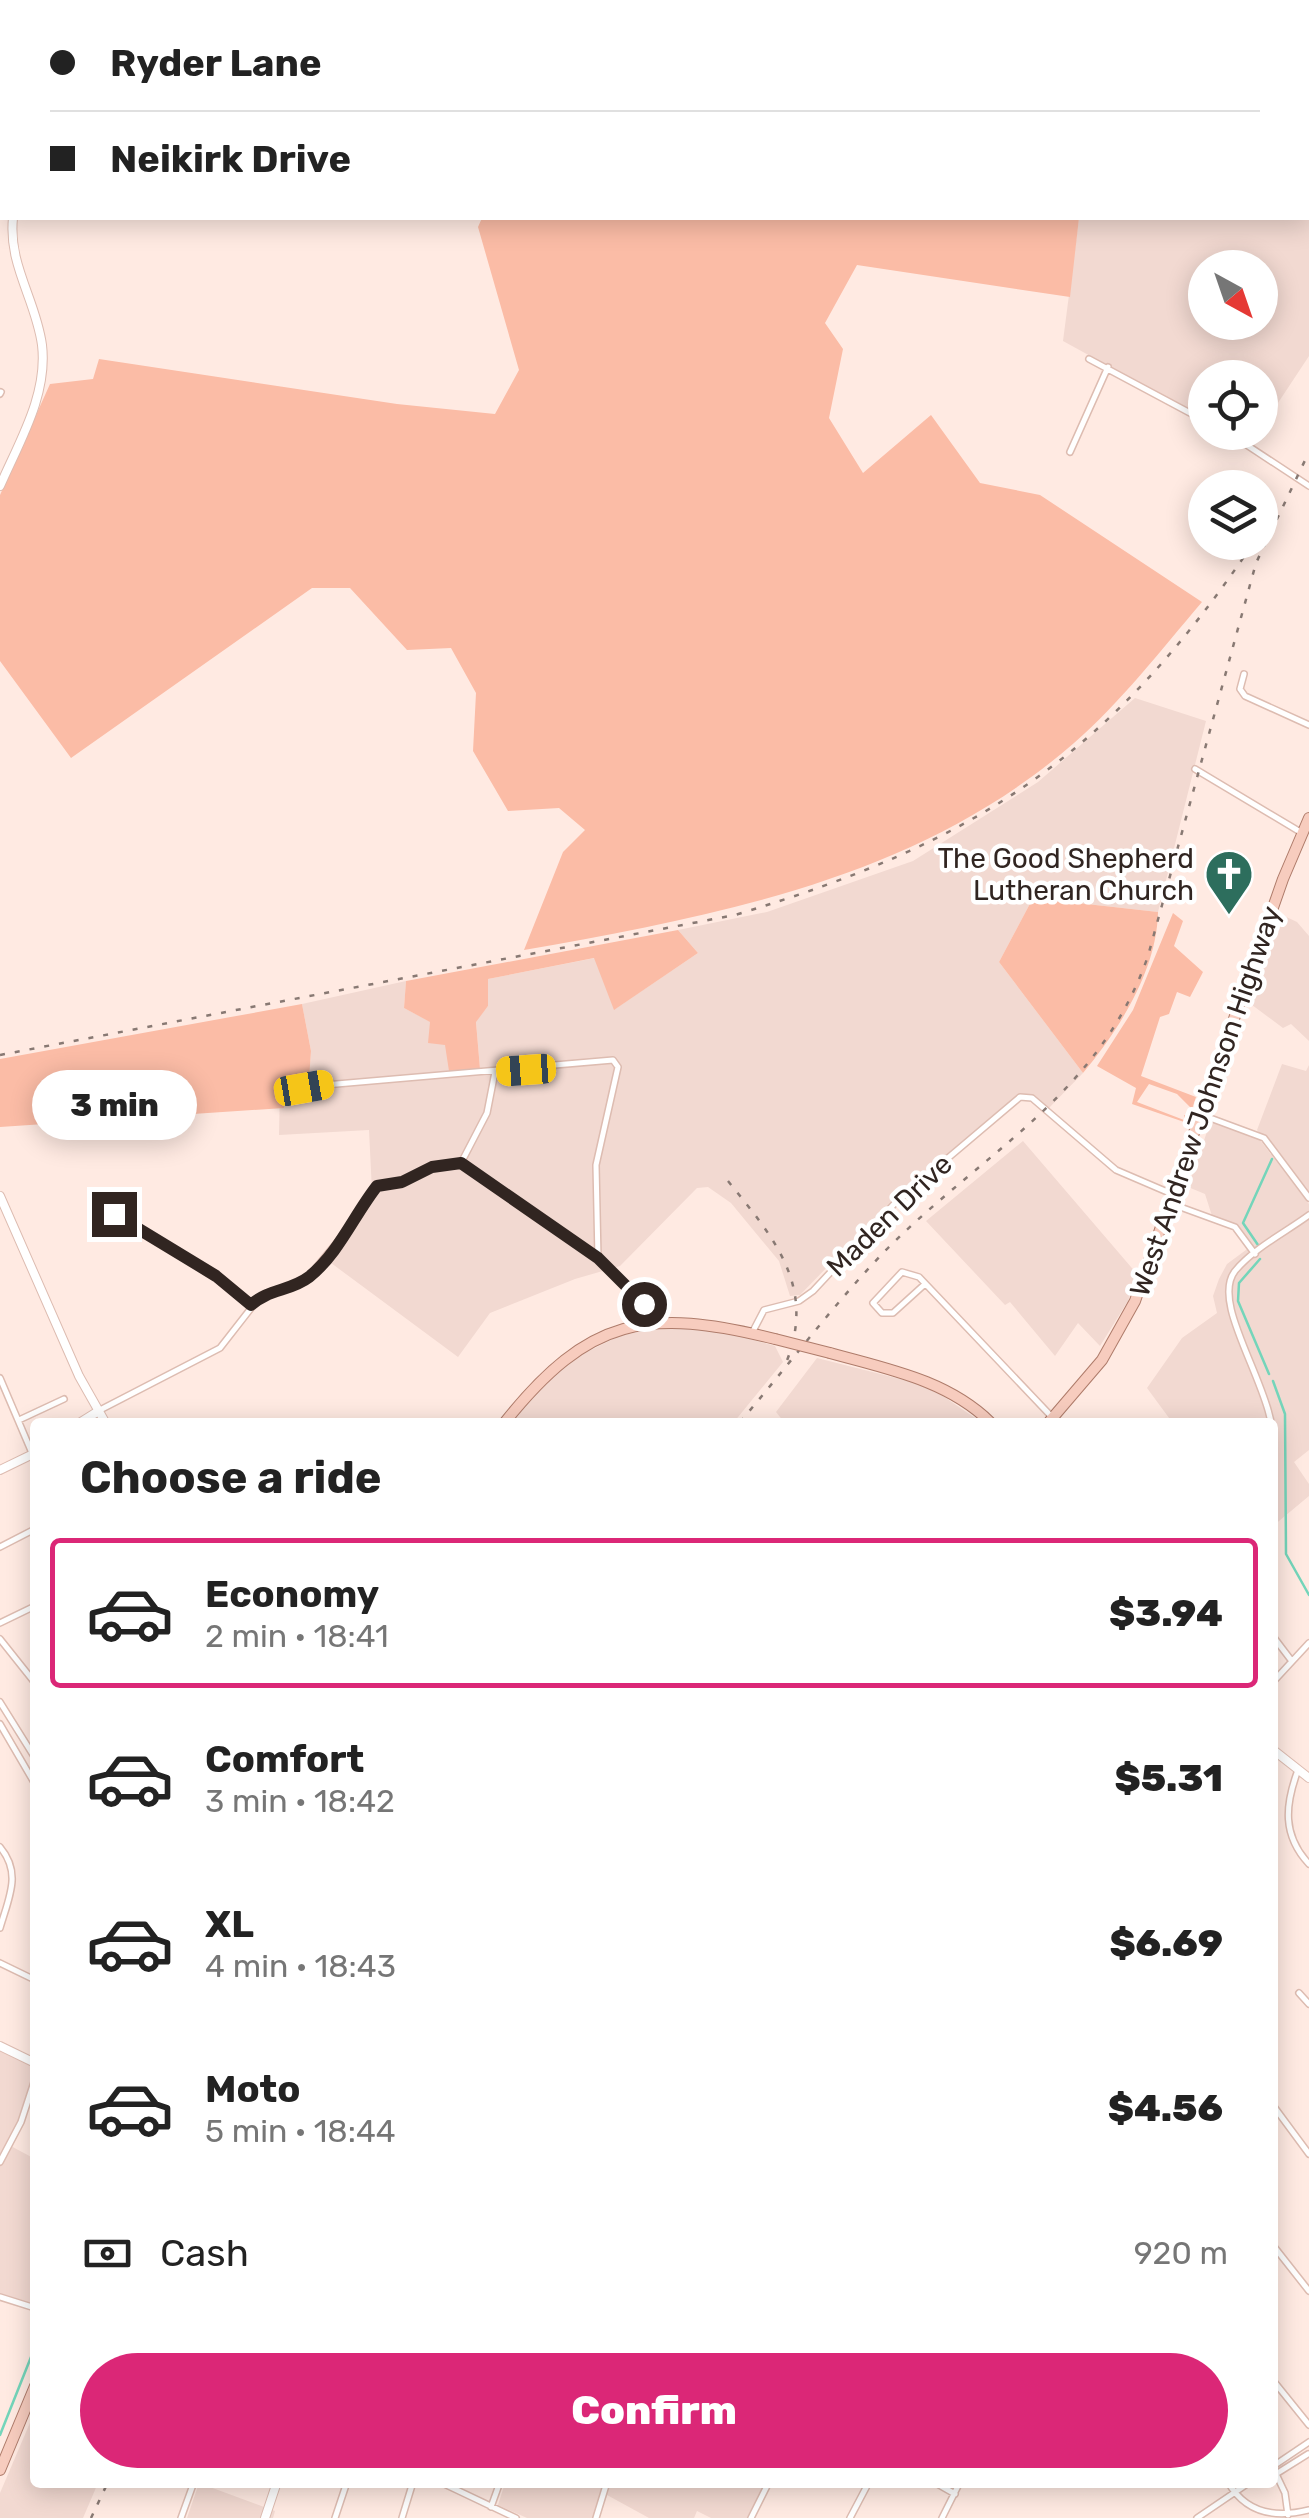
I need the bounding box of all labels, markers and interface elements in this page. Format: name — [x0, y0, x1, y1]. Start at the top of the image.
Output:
text: Ryder Lane — [110, 40, 322, 86]
text: Neikirk Drive — [110, 136, 351, 182]
north arrow — [1188, 250, 1278, 340]
map controls — [1188, 250, 1278, 560]
button: locate — [1188, 360, 1278, 450]
button: layers — [1188, 470, 1278, 560]
place label: The Good Shepherd Lutheran Church — [937, 842, 1194, 907]
church icon: The Good Shepherd Lutheran Church — [1203, 848, 1255, 916]
street label: West Andrew Johnson Highway — [1123, 902, 1288, 1301]
car — [495, 1053, 557, 1087]
car — [272, 1068, 336, 1108]
callout: 3 min — [32, 1069, 196, 1139]
text: 3 min — [70, 1086, 159, 1124]
street label: Maden Drive — [820, 1147, 959, 1283]
route end — [92, 1192, 137, 1237]
route start — [622, 1282, 667, 1327]
text: Choose a ride — [80, 1451, 382, 1504]
icon: car — [85, 1568, 175, 1658]
text: Economy — [205, 1571, 379, 1617]
text: $3.94 — [1109, 1590, 1223, 1636]
text: 2 min · 18:41 — [205, 1617, 389, 1655]
icon: car — [85, 1733, 175, 1823]
text: Comfort — [205, 1736, 364, 1782]
text: $5.31 — [1115, 1755, 1223, 1801]
text: 3 min · 18:42 — [205, 1782, 395, 1820]
icon: car — [85, 1898, 175, 1988]
text: XL — [205, 1901, 254, 1947]
text: $6.69 — [1109, 1920, 1223, 1966]
text: 4 min · 18:43 — [205, 1947, 396, 1985]
icon: car — [85, 2063, 175, 2153]
text: Moto — [205, 2066, 301, 2112]
text: $4.56 — [1108, 2085, 1223, 2131]
text: 5 min · 18:44 — [205, 2112, 396, 2150]
icon: cash — [80, 2226, 135, 2281]
text: Cash — [160, 2230, 249, 2276]
text: 920 m — [1134, 2234, 1228, 2272]
button: Confirm — [80, 2353, 1228, 2468]

